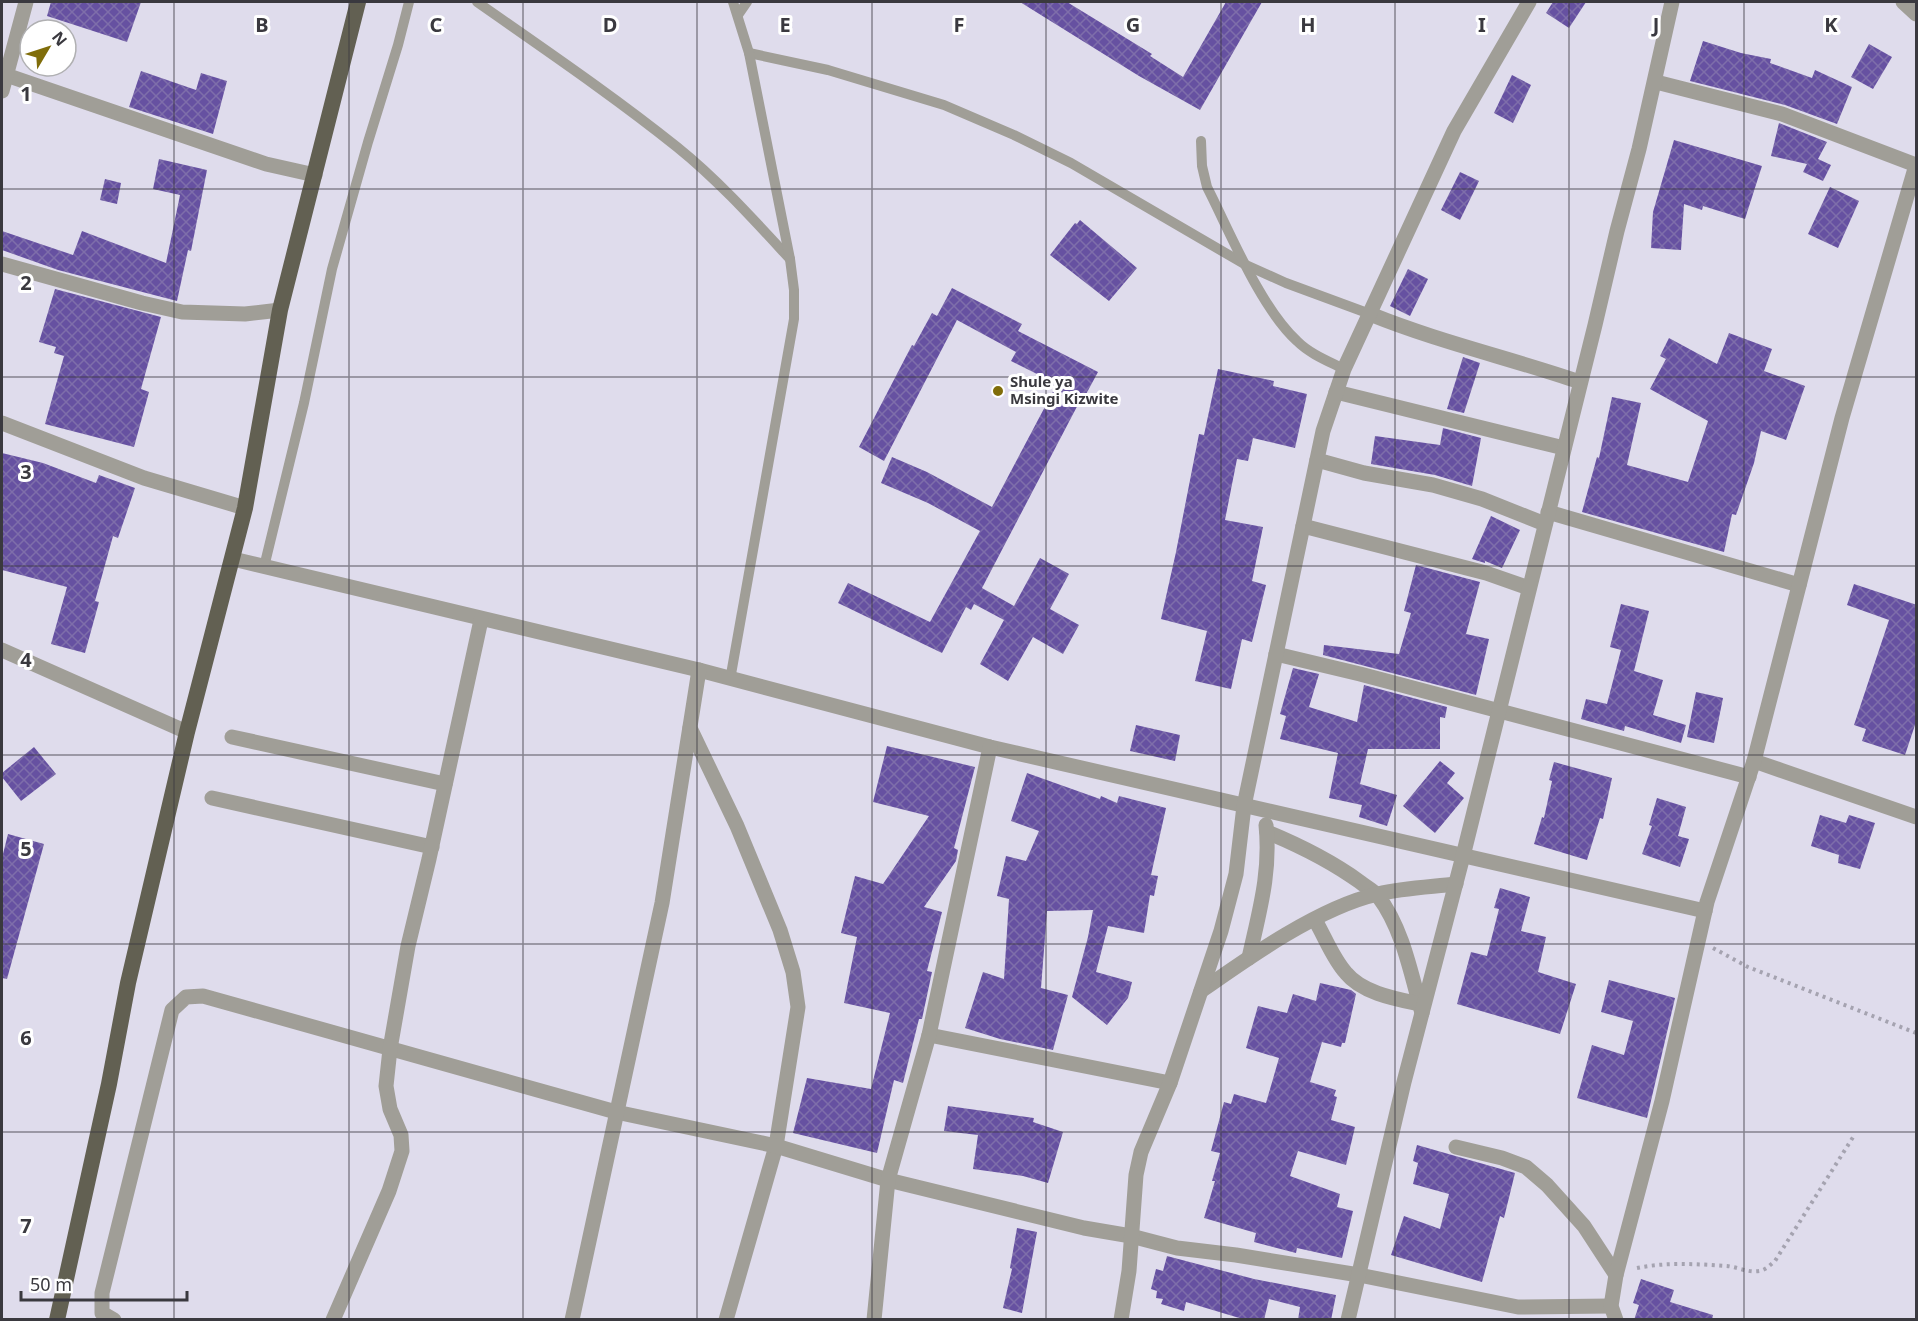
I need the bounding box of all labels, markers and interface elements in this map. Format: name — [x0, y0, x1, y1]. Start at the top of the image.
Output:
text: B — [255, 11, 269, 38]
text: C — [430, 11, 443, 38]
text: D — [603, 11, 617, 38]
text: E — [779, 11, 791, 38]
text: F — [954, 11, 964, 38]
text: G — [1126, 11, 1140, 38]
text: H — [1300, 11, 1316, 38]
text: I — [1478, 11, 1486, 38]
text: J — [1651, 11, 1659, 38]
text: K — [1824, 11, 1838, 38]
north arrow — [18, 18, 78, 78]
text: N — [47, 27, 72, 51]
text: 1 — [20, 80, 32, 107]
text: 2 — [20, 269, 32, 296]
place label: Shule ya Msingi Kizwite — [1010, 371, 1118, 408]
marker: Shule ya Msingi Kizwite — [991, 384, 1005, 398]
text: 3 — [20, 458, 32, 485]
text: 4 — [20, 646, 32, 673]
text: 5 — [20, 835, 32, 862]
text: 6 — [20, 1024, 32, 1051]
text: 7 — [20, 1212, 32, 1239]
scale bar — [21, 1264, 188, 1302]
text: 50 m — [30, 1272, 72, 1296]

